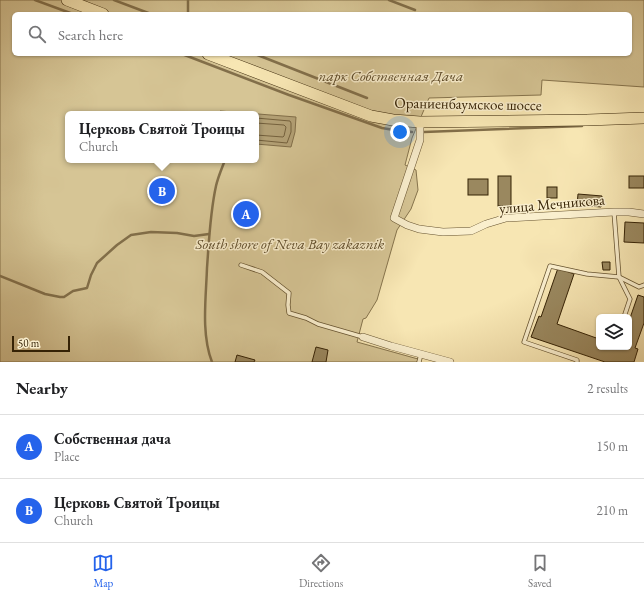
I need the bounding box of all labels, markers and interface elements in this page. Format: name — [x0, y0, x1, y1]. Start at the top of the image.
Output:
search box — [12, 12, 632, 56]
icon: search — [26, 23, 48, 45]
text: Search here — [58, 25, 123, 44]
park label: парк Собственная Дача — [319, 66, 463, 85]
street label: Ораниенбаумское шоссе — [394, 93, 542, 114]
popup — [65, 111, 259, 163]
text: Церковь Святой Троицы — [79, 119, 245, 138]
your location — [390, 122, 410, 142]
text: Church — [79, 138, 118, 155]
pin: B — [149, 176, 175, 206]
street label: улица Мечникова — [498, 189, 606, 218]
pin: A — [233, 199, 259, 229]
park label: South shore of Neva Bay zakaznik — [195, 234, 385, 253]
map controls — [596, 314, 632, 350]
button: layers — [596, 314, 632, 350]
scale bar — [12, 334, 70, 353]
text: 50 m — [18, 336, 39, 350]
text: Nearby — [16, 377, 68, 399]
text: 2 results — [587, 380, 628, 397]
text: Собственная дача — [54, 429, 171, 448]
text: A — [24, 438, 34, 455]
text: 150 m — [597, 438, 628, 455]
text: Place — [54, 448, 80, 465]
text: Церковь Святой Троицы — [54, 493, 220, 512]
text: B — [25, 502, 33, 519]
text: 210 m — [597, 502, 628, 519]
text: Church — [54, 512, 93, 529]
tab: Map — [92, 552, 114, 590]
tab: Directions — [299, 552, 343, 590]
tab: Saved — [528, 552, 552, 590]

